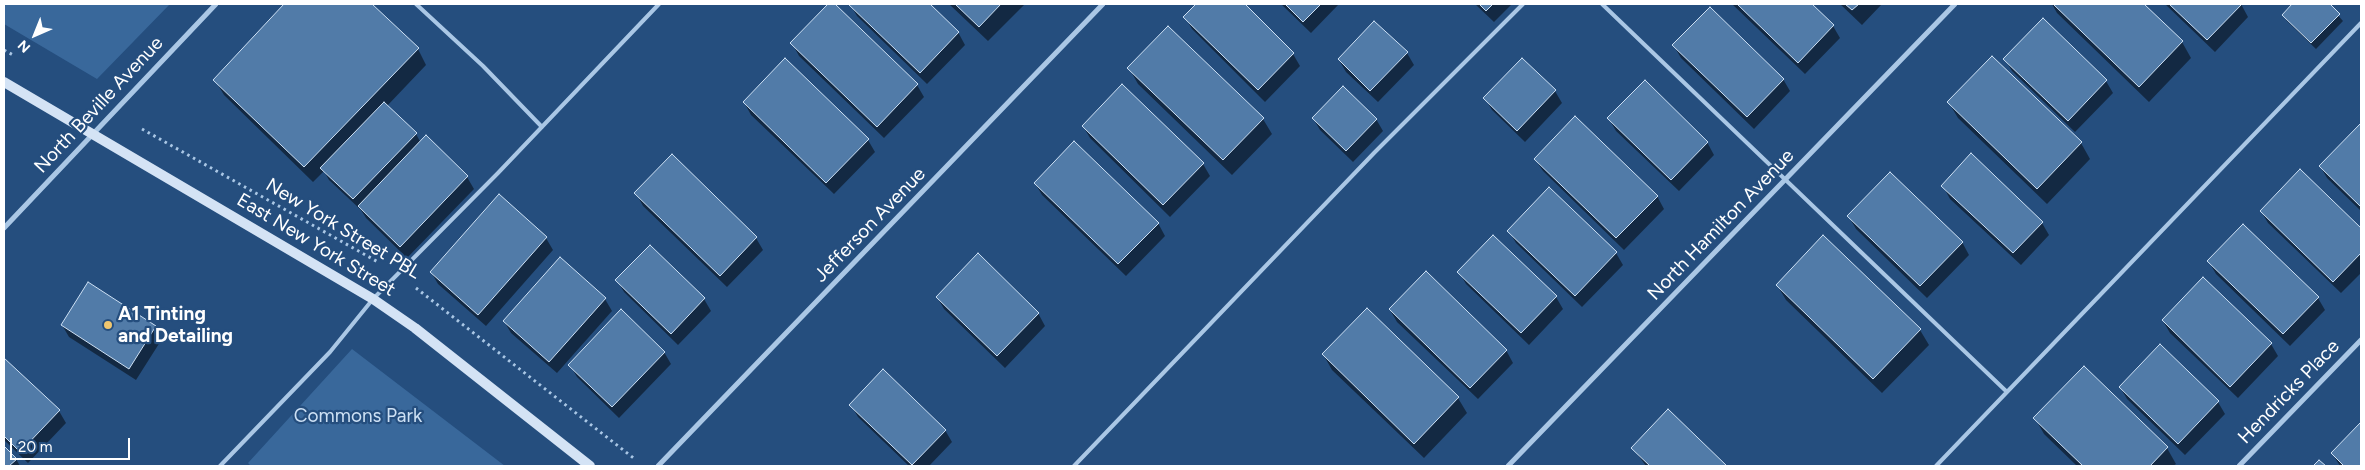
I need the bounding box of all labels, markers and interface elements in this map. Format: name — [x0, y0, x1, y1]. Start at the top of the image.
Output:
north arrow — [10, 10, 60, 60]
street label: North Beville Avenue — [30, 32, 168, 178]
text: N — [14, 36, 34, 56]
street label: North Hamilton Avenue — [1643, 145, 1799, 305]
street label: Jefferson Avenue — [810, 163, 930, 287]
street label: New York Street PBL — [261, 174, 425, 284]
street label: East New York Street — [233, 189, 399, 301]
place label: A1 Tinting and Detailing — [118, 303, 233, 347]
marker: A1 Tinting and Detailing — [102, 319, 114, 331]
street label: Hendricks Place — [2234, 335, 2344, 449]
park label: Commons Park — [294, 405, 422, 427]
scale bar — [12, 428, 132, 460]
text: 20 m — [18, 438, 52, 456]

